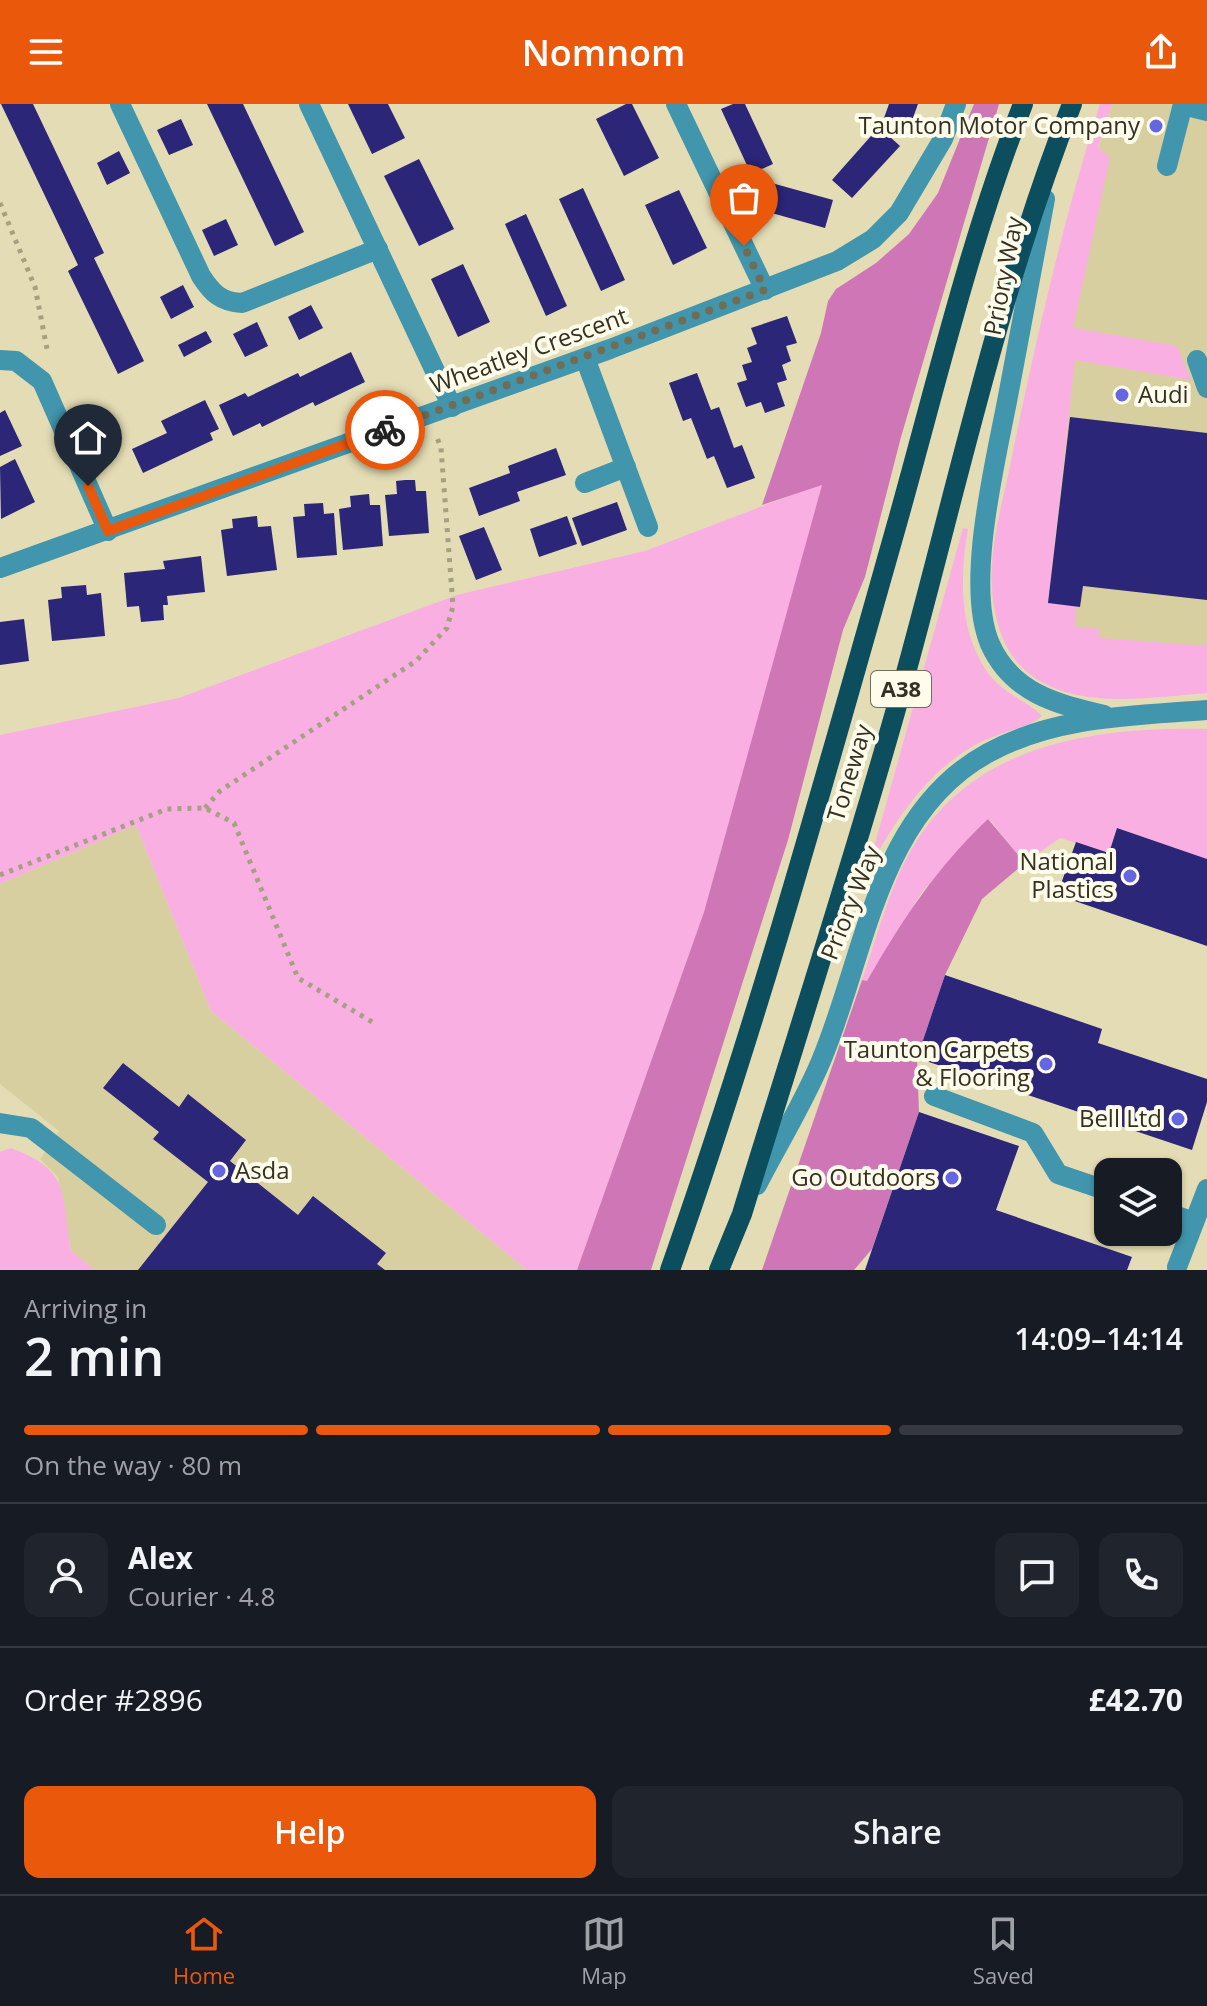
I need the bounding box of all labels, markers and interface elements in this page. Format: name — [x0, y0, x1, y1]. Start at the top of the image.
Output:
text: Nomnom — [522, 28, 685, 77]
icon: menu — [24, 30, 68, 74]
icon: share — [1139, 30, 1183, 74]
place label: Taunton Motor Company — [858, 108, 1141, 141]
marker: Taunton Motor Company — [1147, 117, 1165, 135]
pin — [710, 164, 778, 246]
icon: bag — [722, 176, 766, 220]
street label: Priory Way — [975, 213, 1030, 338]
street label: Wheatley Crescent — [425, 298, 632, 401]
place label: Audi — [1138, 377, 1189, 410]
marker: Audi — [1113, 386, 1131, 404]
courier — [345, 390, 425, 470]
pin — [54, 404, 122, 486]
icon: bike — [363, 408, 407, 452]
icon: home — [66, 416, 110, 460]
road number: A38 — [871, 671, 931, 707]
street label: Toneway — [818, 719, 879, 825]
street label: Priory Way — [812, 840, 888, 964]
place label: National Plastics — [1019, 844, 1114, 905]
marker: National Plastics — [1121, 867, 1139, 885]
place label: Taunton Carpets & Flooring — [844, 1032, 1030, 1093]
marker: Taunton Carpets & Flooring — [1037, 1055, 1055, 1073]
place label: Bell Ltd — [1079, 1101, 1162, 1134]
marker: Bell Ltd — [1169, 1110, 1187, 1128]
place label: Asda — [235, 1153, 290, 1186]
map controls — [1094, 1158, 1182, 1246]
button: layers — [1094, 1158, 1182, 1246]
place label: Go Outdoors — [791, 1160, 936, 1193]
marker: Asda — [210, 1162, 228, 1180]
marker: Go Outdoors — [943, 1169, 961, 1187]
text: Arriving in — [24, 1290, 147, 1326]
text: 14:09–14:14 — [1014, 1318, 1183, 1359]
text: 2 min — [24, 1320, 164, 1391]
text: On the way · 80 m — [24, 1447, 242, 1483]
button: person — [24, 1533, 108, 1617]
button: chat — [995, 1533, 1079, 1617]
button: phone — [1099, 1533, 1183, 1617]
text: Alex — [128, 1537, 193, 1578]
text: Courier · 4.8 — [128, 1578, 275, 1614]
text: Order #2896 — [24, 1679, 203, 1720]
text: £42.70 — [1089, 1679, 1183, 1720]
button: Help — [24, 1786, 596, 1878]
button: Share — [612, 1786, 1183, 1878]
tab: Home — [173, 1912, 235, 1990]
tab: Map — [581, 1912, 627, 1990]
tab: Saved — [973, 1912, 1034, 1990]

